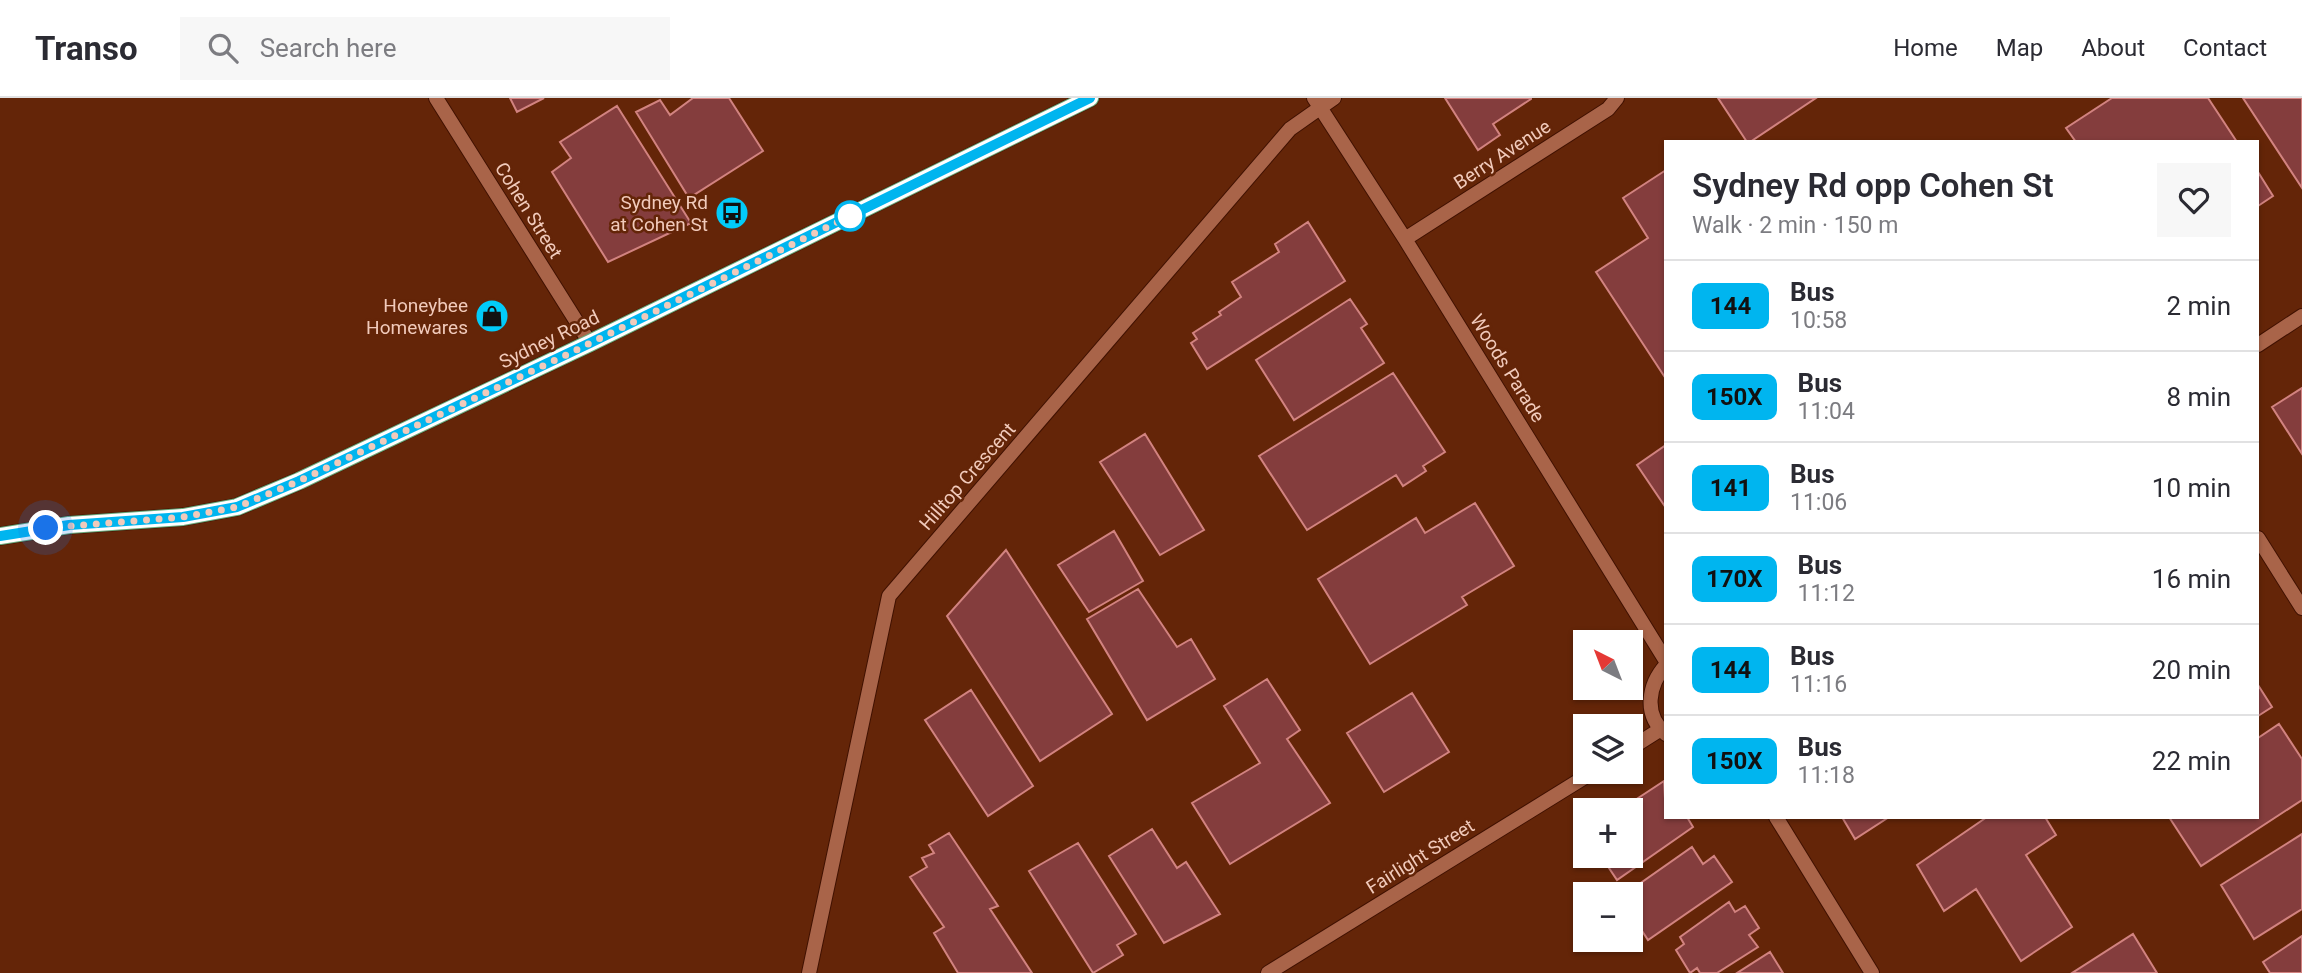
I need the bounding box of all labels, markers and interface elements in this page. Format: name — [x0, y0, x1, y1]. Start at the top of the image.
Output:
search box — [180, 17, 670, 80]
text: Transo — [35, 29, 138, 68]
icon: search — [204, 29, 242, 67]
text: Search here — [260, 33, 396, 63]
text: Home — [1893, 34, 1958, 62]
text: Map — [1996, 34, 2043, 62]
text: About — [2081, 34, 2145, 62]
text: Contact — [2183, 34, 2267, 62]
street label: Berry Avenue — [1450, 115, 1555, 194]
street label: Cohen Street — [490, 158, 567, 263]
button: heart — [2157, 163, 2231, 237]
text: Sydney Rd opp Cohen St — [1692, 166, 2054, 205]
place label: Sydney Rd at Cohen St — [610, 191, 708, 236]
bus stop icon: Sydney Rd at Cohen St — [713, 194, 751, 232]
unlabelled marker — [835, 201, 865, 231]
text: Walk · 2 min · 150 m — [1692, 212, 1898, 239]
text: Bus — [1790, 277, 1835, 307]
text: 2 min — [2166, 291, 2231, 321]
text: 144 — [1710, 292, 1751, 320]
place label: Honeybee Homewares — [366, 294, 468, 339]
shop icon: Honeybee Homewares — [473, 297, 511, 335]
street label: Sydney Road — [495, 305, 603, 374]
text: 10:58 — [1790, 307, 1847, 334]
street label: Woods Parade — [1465, 310, 1550, 426]
text: Bus — [1798, 368, 1842, 398]
text: 8 min — [2166, 382, 2231, 412]
text: 150X — [1706, 383, 1763, 411]
text: 11:04 — [1798, 398, 1855, 425]
street label: Hilltop Crescent — [914, 418, 1020, 535]
text: Bus — [1790, 459, 1835, 489]
text: 10 min — [2152, 473, 2231, 503]
text: 141 — [1710, 474, 1751, 502]
text: 11:06 — [1790, 489, 1847, 516]
your location — [28, 510, 63, 545]
text: Bus — [1798, 550, 1842, 580]
text: 16 min — [2152, 564, 2231, 594]
text: 170X — [1706, 565, 1763, 593]
text: 11:12 — [1798, 580, 1855, 607]
north arrow — [1573, 630, 1643, 700]
map controls — [1573, 630, 1643, 952]
text: Bus — [1790, 641, 1835, 671]
text: 20 min — [2152, 655, 2231, 685]
text: 144 — [1710, 656, 1751, 684]
text: 11:16 — [1790, 671, 1847, 698]
button: layers — [1573, 714, 1643, 784]
text: Bus — [1798, 732, 1842, 762]
text: 22 min — [2152, 746, 2231, 776]
text: 150X — [1706, 747, 1763, 775]
text: 11:18 — [1798, 762, 1855, 789]
button: + — [1573, 798, 1643, 868]
street label: Fairlight Street — [1362, 814, 1479, 899]
button: − — [1573, 882, 1643, 952]

